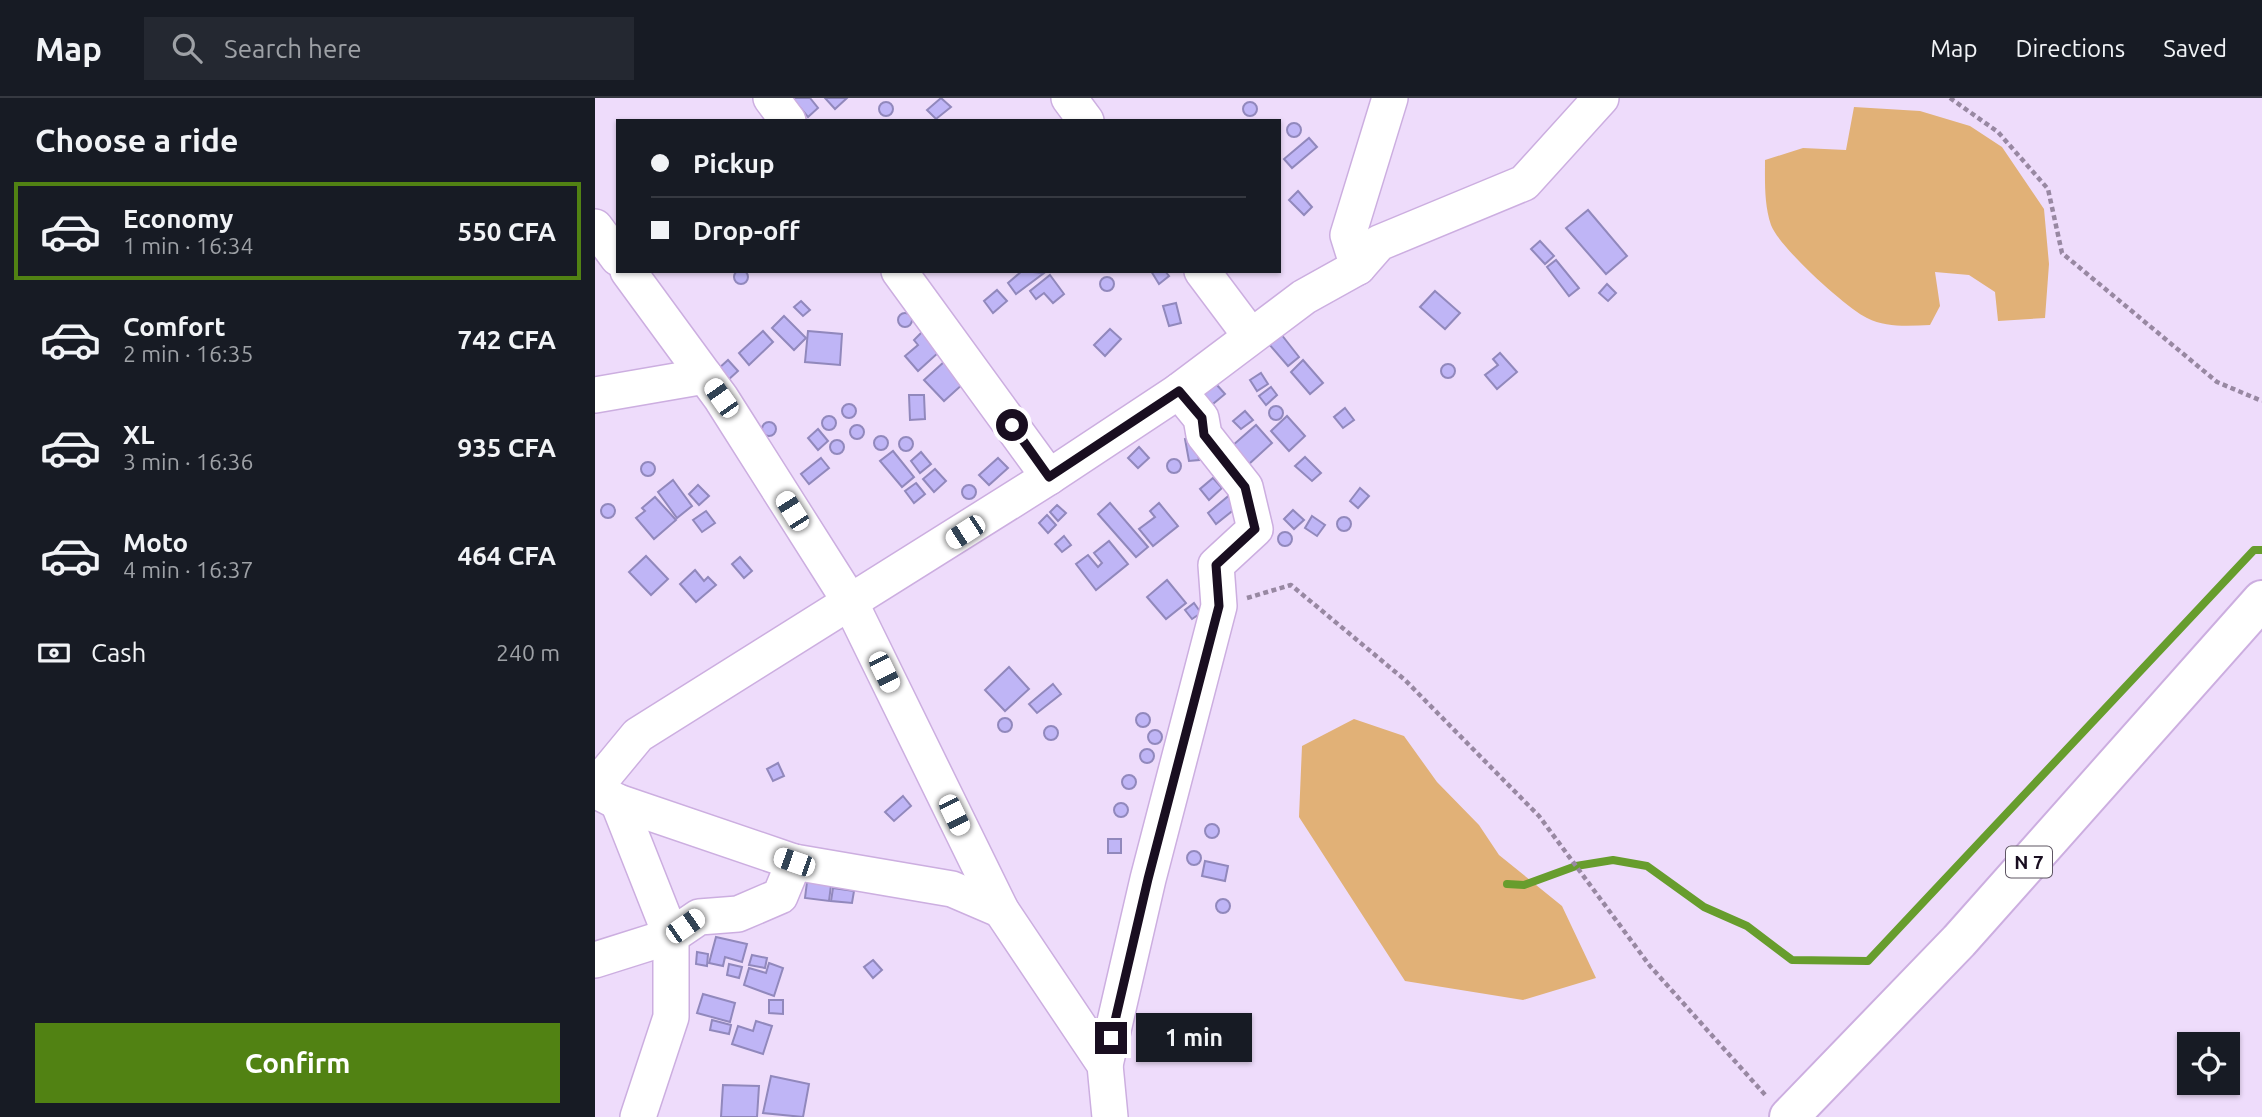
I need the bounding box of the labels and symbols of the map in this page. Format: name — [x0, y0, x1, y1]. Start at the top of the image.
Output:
car — [701, 375, 742, 421]
route start — [996, 409, 1028, 441]
car — [772, 488, 813, 534]
car — [942, 512, 989, 552]
car — [866, 649, 903, 695]
car — [936, 792, 973, 838]
car — [771, 845, 818, 879]
road number: N 7 — [2006, 846, 2052, 877]
car — [662, 905, 709, 947]
callout: 1 min — [1135, 1014, 1251, 1062]
route end — [1095, 1022, 1127, 1054]

